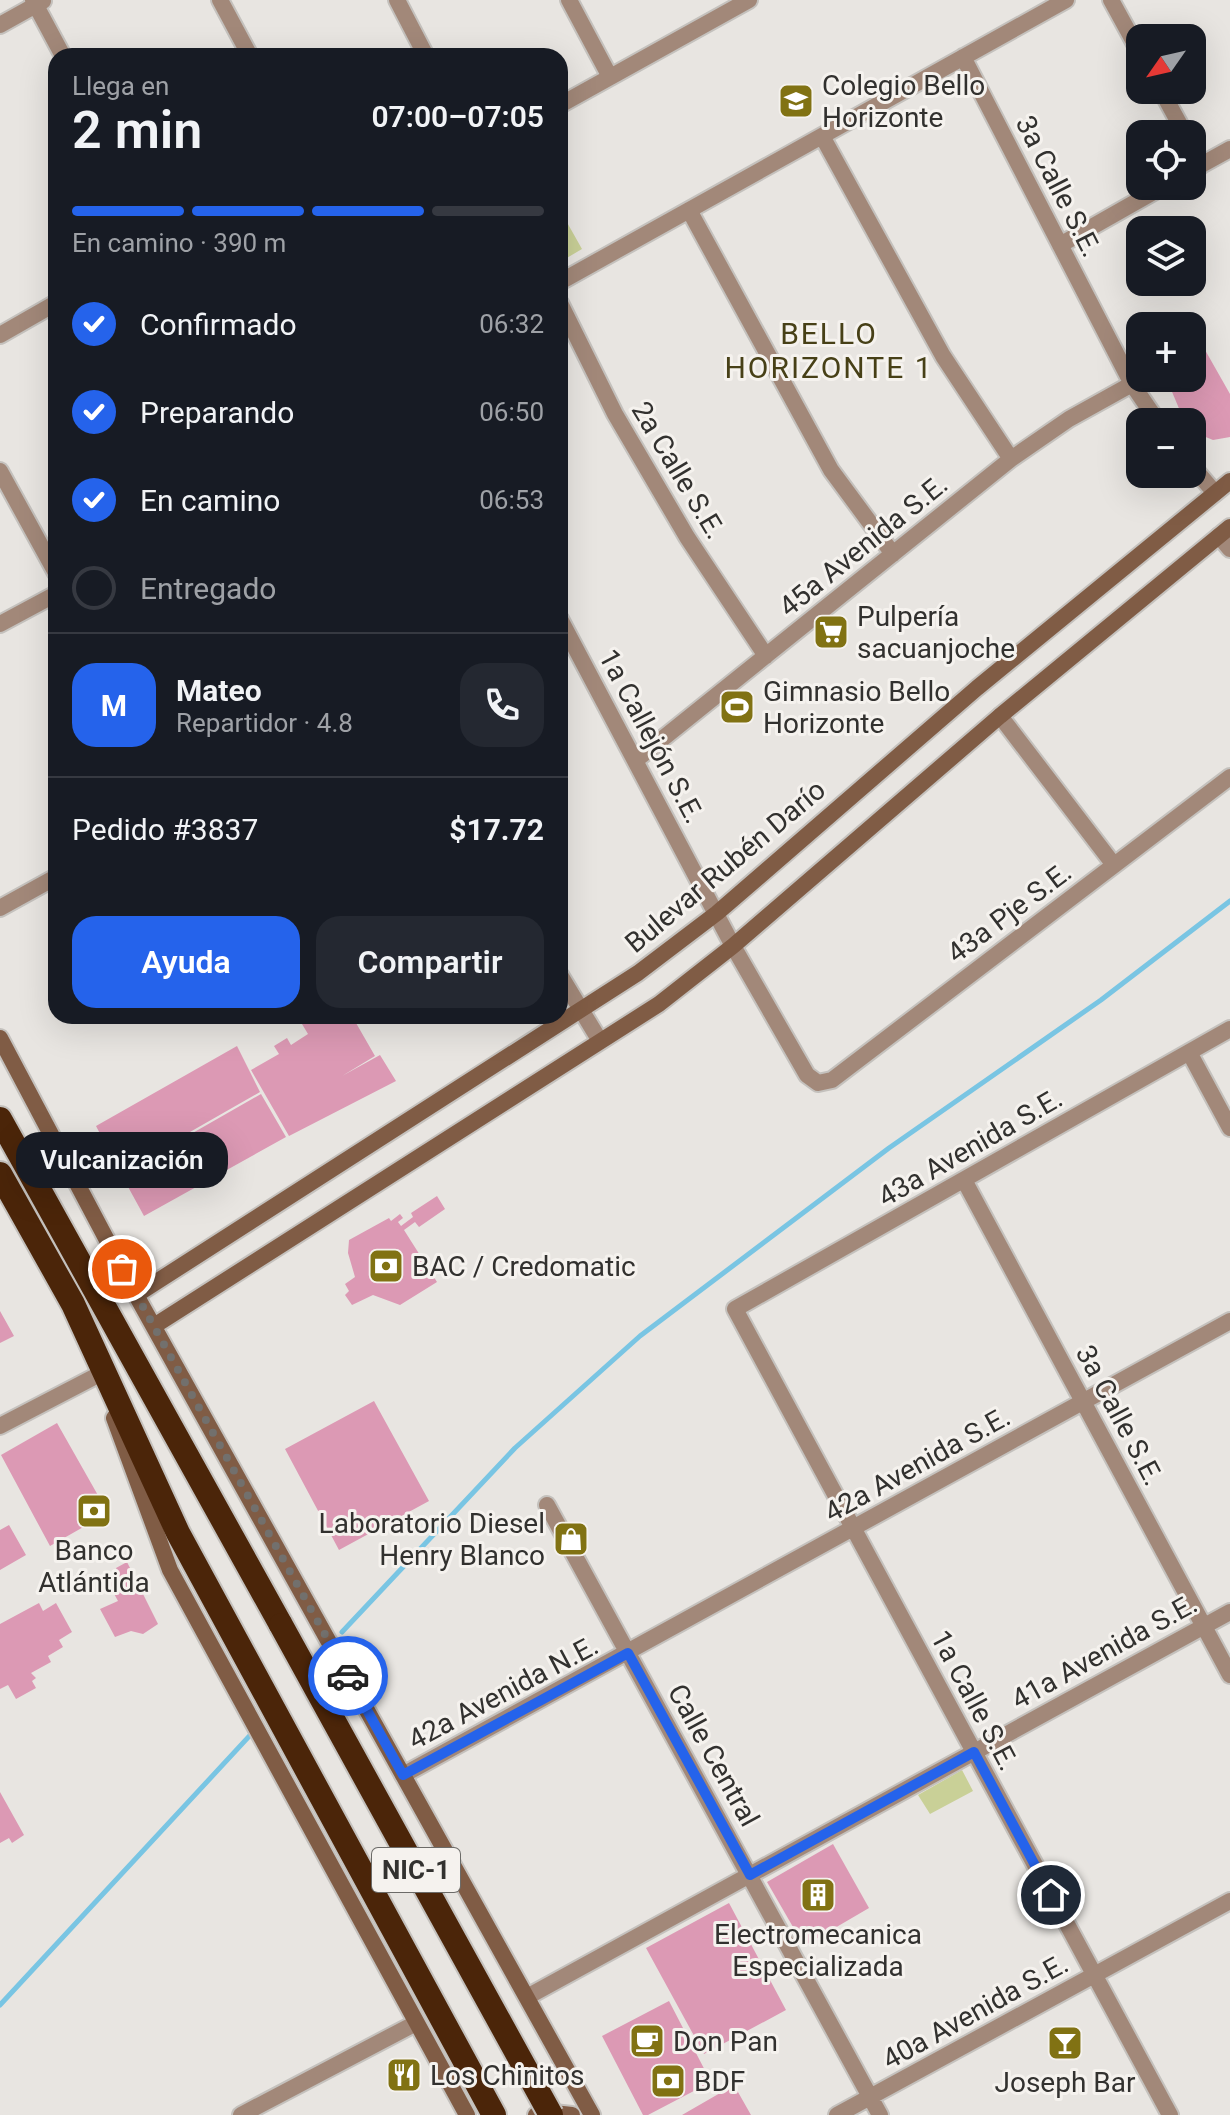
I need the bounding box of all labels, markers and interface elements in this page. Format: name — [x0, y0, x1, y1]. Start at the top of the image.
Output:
north arrow — [1126, 24, 1206, 104]
map controls — [1126, 24, 1206, 488]
place label: Colegio Bello Horizonte — [822, 69, 985, 134]
text: Llega en — [72, 71, 169, 101]
school or university icon: Colegio Bello Horizonte — [777, 82, 815, 120]
text: 07:00–07:05 — [371, 99, 544, 134]
text: 2 min — [72, 100, 202, 161]
street label: 3a Calle S.E. — [1009, 110, 1108, 262]
button: locate — [1126, 120, 1206, 200]
button: layers — [1126, 216, 1206, 296]
text: En camino · 390 m — [72, 228, 286, 258]
icon: check — [72, 302, 116, 346]
text: Confirmado — [140, 307, 297, 342]
text: 06:32 — [479, 309, 544, 339]
button: + — [1126, 312, 1206, 392]
district label: BELLO HORIZONTE 1 — [724, 316, 934, 385]
icon: check — [72, 390, 116, 434]
text: Preparando — [140, 395, 294, 430]
street label: 2a Calle S.E. — [625, 396, 732, 545]
text: 06:50 — [479, 397, 544, 427]
button: − — [1126, 408, 1206, 488]
street label: 45a Avenida S.E. — [772, 467, 954, 623]
icon: check — [72, 478, 116, 522]
text: En camino — [140, 483, 280, 518]
text: 06:53 — [479, 485, 544, 515]
text: Entregado — [140, 571, 276, 606]
place label: Pulpería sacuanjoche — [857, 600, 1015, 665]
supermarket icon: Pulpería sacuanjoche — [812, 613, 850, 651]
street label: 1a Callejón S.E. — [592, 644, 711, 829]
button: phone — [460, 663, 544, 747]
text: Mateo — [176, 673, 262, 708]
place label: Gimnasio Bello Horizonte — [763, 675, 950, 740]
text: M — [101, 688, 127, 723]
sports icon: Gimnasio Bello Horizonte — [718, 688, 756, 726]
text: Repartidor · 4.8 — [176, 708, 353, 738]
street label: Bulevar Rubén Darío — [619, 773, 832, 960]
text: Pedido #3837 — [72, 812, 258, 847]
text: $17.72 — [449, 812, 544, 847]
street label: 43a Pje S.E. — [941, 855, 1078, 970]
button: Ayuda — [72, 916, 300, 1008]
button: Compartir — [316, 916, 544, 1008]
street label: 43a Avenida S.E. — [872, 1081, 1068, 1213]
callout: Vulcanización — [16, 1133, 228, 1189]
text: Vulcanización — [40, 1145, 204, 1175]
pin — [88, 1235, 156, 1303]
icon: bag — [100, 1247, 144, 1291]
bank icon: BAC / Credomatic — [367, 1247, 405, 1285]
place label: BAC / Credomatic — [412, 1250, 636, 1283]
street label: 3a Calle S.E. — [1069, 1339, 1170, 1491]
street label: 42a Avenida S.E. — [819, 1400, 1016, 1529]
bank icon: Banco Atlántida — [75, 1492, 113, 1530]
place label: Laboratorio Diesel Henry Blanco — [319, 1507, 545, 1572]
shop icon: Laboratorio Diesel Henry Blanco — [552, 1520, 590, 1558]
place label: Banco Atlántida — [38, 1534, 150, 1599]
street label: 41a Avenida S.E. — [1006, 1587, 1203, 1716]
street label: 1a Calle S.E. — [924, 1624, 1025, 1776]
street label: 42a Avenida N.E. — [403, 1628, 604, 1756]
courier — [308, 1636, 388, 1716]
icon: car — [326, 1654, 370, 1698]
street label: Calle Central — [661, 1678, 766, 1832]
road number: NIC-1 — [372, 1848, 460, 1892]
pin — [1017, 1861, 1085, 1929]
icon: home — [1029, 1873, 1073, 1917]
building icon: Electromecanica Especializada — [799, 1876, 837, 1914]
place label: Electromecanica Especializada — [714, 1918, 922, 1983]
street label: 40a Avenida S.E. — [877, 1947, 1074, 2076]
cafe icon: Don Pan — [628, 2022, 666, 2060]
bar icon: Joseph Bar — [1046, 2024, 1084, 2062]
place label: Don Pan — [673, 2025, 778, 2058]
restaurant icon: Los Chinitos — [385, 2056, 423, 2094]
place label: Los Chinitos — [430, 2059, 584, 2092]
bank icon: BDF — [649, 2062, 687, 2100]
place label: BDF — [694, 2065, 745, 2098]
place label: Joseph Bar — [995, 2066, 1136, 2099]

